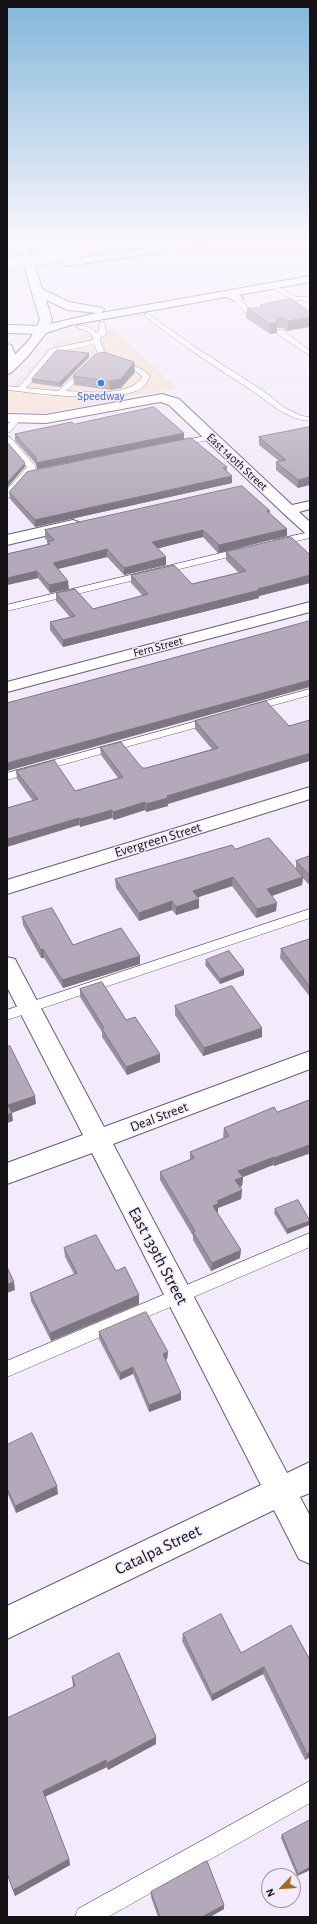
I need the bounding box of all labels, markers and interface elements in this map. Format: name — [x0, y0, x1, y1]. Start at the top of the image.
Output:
marker: Speedway — [96, 378, 106, 388]
place label: Speedway — [77, 389, 125, 403]
street label: East 140th Street — [204, 430, 270, 494]
street label: Fern Street — [132, 633, 184, 661]
street label: Evergreen Street — [113, 819, 203, 861]
street label: Deal Street — [128, 1098, 190, 1136]
street label: East 139th Street — [124, 1203, 192, 1309]
street label: Catalpa Street — [112, 1520, 204, 1580]
north arrow — [261, 1868, 301, 1908]
text: N — [264, 1887, 277, 1899]

